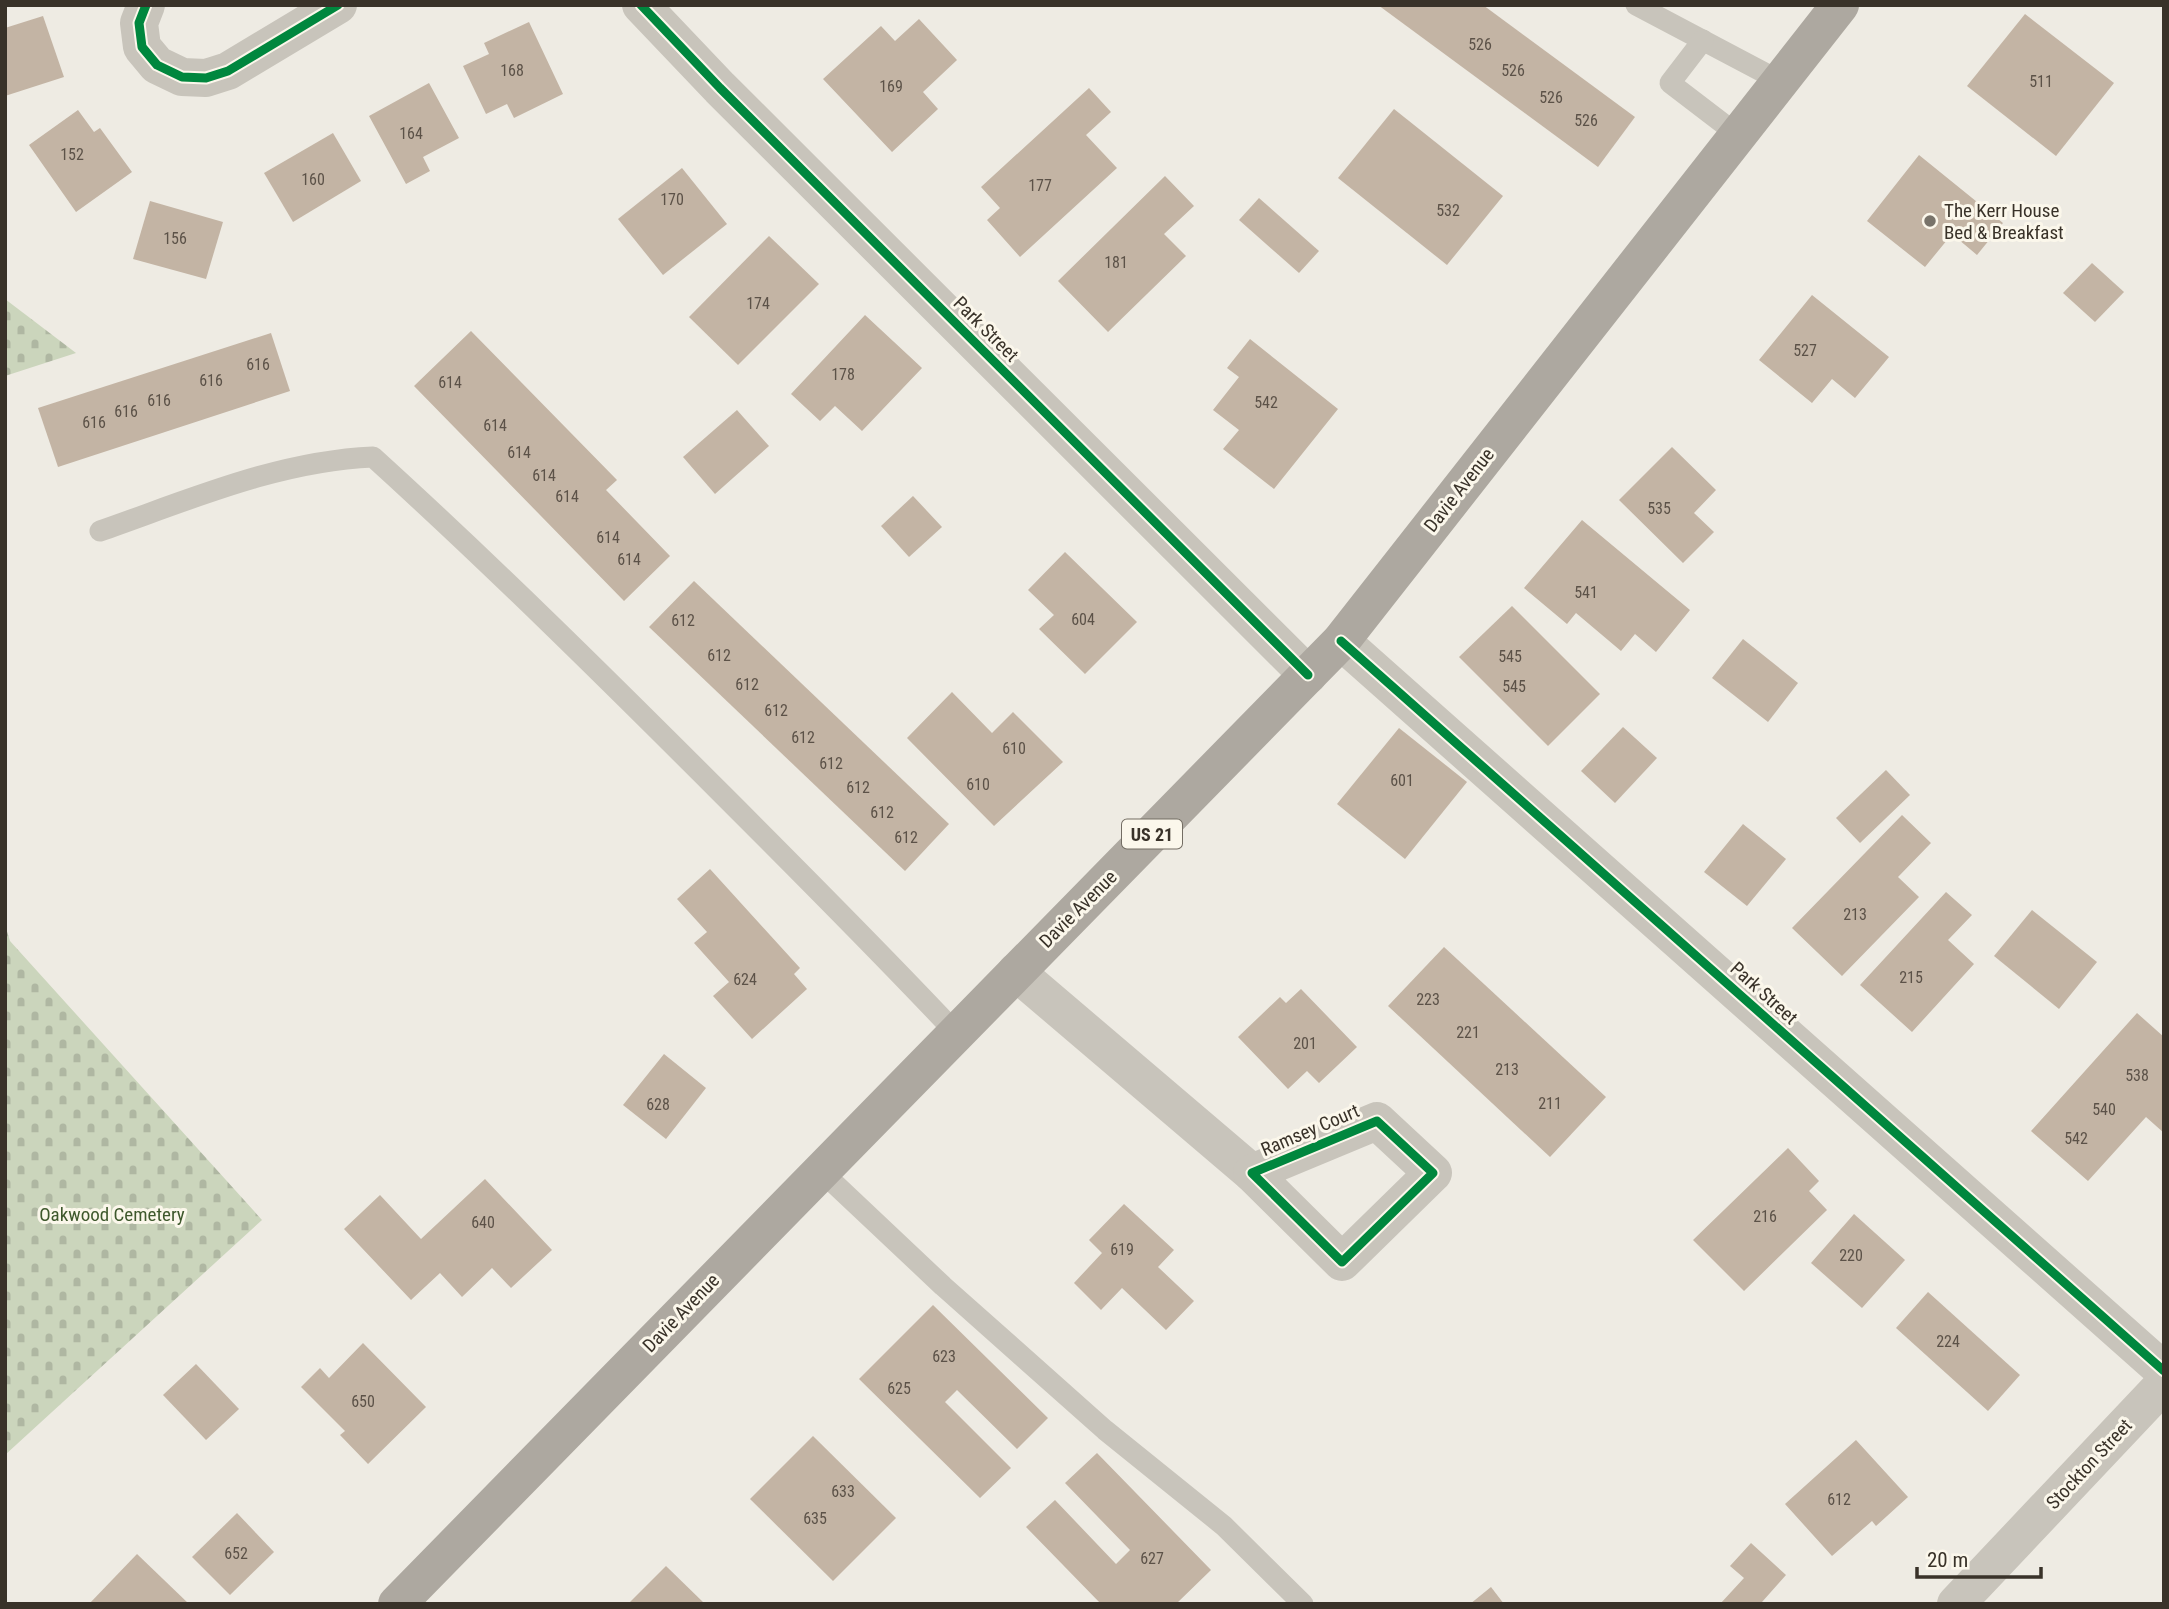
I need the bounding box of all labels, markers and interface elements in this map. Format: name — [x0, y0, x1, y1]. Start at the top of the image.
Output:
house number: 526 — [1468, 35, 1492, 54]
house number: 168 — [500, 61, 524, 80]
house number: 526 — [1501, 61, 1525, 80]
house number: 511 — [2029, 72, 2053, 91]
house number: 169 — [879, 77, 903, 96]
house number: 526 — [1539, 88, 1563, 107]
house number: 526 — [1574, 111, 1598, 130]
house number: 164 — [399, 124, 423, 143]
house number: 152 — [60, 145, 84, 164]
house number: 160 — [301, 170, 325, 189]
house number: 177 — [1028, 176, 1052, 195]
house number: 170 — [660, 190, 684, 209]
place label: The Kerr House Bed & Breakfast — [1944, 199, 2064, 244]
house number: 532 — [1436, 201, 1460, 220]
marker: The Kerr House Bed & Breakfast — [1922, 213, 1938, 229]
house number: 156 — [163, 229, 187, 248]
house number: 181 — [1104, 253, 1128, 272]
street label: Park Street — [949, 292, 1023, 366]
house number: 174 — [746, 294, 770, 313]
house number: 527 — [1793, 341, 1817, 360]
house number: 616 — [246, 355, 270, 374]
house number: 178 — [831, 365, 855, 384]
house number: 616 — [199, 371, 223, 390]
house number: 614 — [438, 373, 462, 392]
house number: 616 — [147, 391, 171, 410]
house number: 542 — [1254, 393, 1278, 412]
house number: 616 — [114, 402, 138, 421]
house number: 616 — [82, 413, 106, 432]
house number: 614 — [483, 416, 507, 435]
house number: 614 — [507, 443, 531, 462]
street label: Davie Avenue — [1419, 443, 1499, 537]
house number: 614 — [532, 466, 556, 485]
house number: 614 — [555, 487, 579, 506]
house number: 535 — [1647, 499, 1671, 518]
house number: 614 — [596, 528, 620, 547]
house number: 614 — [617, 550, 641, 569]
house number: 541 — [1574, 583, 1598, 602]
house number: 604 — [1071, 610, 1095, 629]
house number: 612 — [671, 611, 695, 630]
house number: 612 — [707, 646, 731, 665]
house number: 545 — [1498, 647, 1522, 666]
house number: 612 — [735, 675, 759, 694]
house number: 545 — [1502, 677, 1526, 696]
house number: 612 — [764, 701, 788, 720]
house number: 612 — [791, 728, 815, 747]
house number: 610 — [1002, 739, 1026, 758]
house number: 612 — [819, 754, 843, 773]
house number: 601 — [1390, 771, 1414, 790]
house number: 610 — [966, 775, 990, 794]
house number: 612 — [846, 778, 870, 797]
house number: 612 — [870, 803, 894, 822]
road number: US 21 — [1122, 820, 1182, 848]
house number: 612 — [894, 828, 918, 847]
street label: Davie Avenue — [1034, 865, 1122, 953]
house number: 213 — [1843, 905, 1867, 924]
street label: Park Street — [1726, 957, 1802, 1029]
house number: 215 — [1899, 968, 1923, 987]
house number: 624 — [733, 970, 757, 989]
house number: 223 — [1416, 990, 1440, 1009]
house number: 221 — [1456, 1023, 1480, 1042]
house number: 201 — [1293, 1034, 1317, 1053]
house number: 213 — [1495, 1060, 1519, 1079]
house number: 538 — [2125, 1066, 2149, 1085]
house number: 211 — [1538, 1094, 1562, 1113]
house number: 628 — [646, 1095, 670, 1114]
street label: Ramsey Court — [1257, 1099, 1363, 1161]
house number: 540 — [2092, 1100, 2116, 1119]
house number: 542 — [2064, 1129, 2088, 1148]
park label: Oakwood Cemetery — [39, 1203, 185, 1226]
house number: 216 — [1753, 1207, 1777, 1226]
house number: 640 — [471, 1213, 495, 1232]
house number: 619 — [1110, 1240, 1134, 1259]
house number: 220 — [1839, 1246, 1863, 1265]
street label: Davie Avenue — [638, 1269, 724, 1357]
house number: 224 — [1936, 1332, 1960, 1351]
house number: 623 — [932, 1347, 956, 1366]
house number: 625 — [887, 1379, 911, 1398]
house number: 650 — [351, 1392, 375, 1411]
street label: Stockton Street — [2041, 1414, 2137, 1514]
house number: 633 — [831, 1482, 855, 1501]
house number: 612 — [1827, 1490, 1851, 1509]
house number: 635 — [803, 1509, 827, 1528]
scale bar — [1917, 1536, 2041, 1580]
house number: 652 — [224, 1544, 248, 1563]
text: 20 m — [1927, 1548, 1968, 1572]
house number: 627 — [1140, 1549, 1164, 1568]

